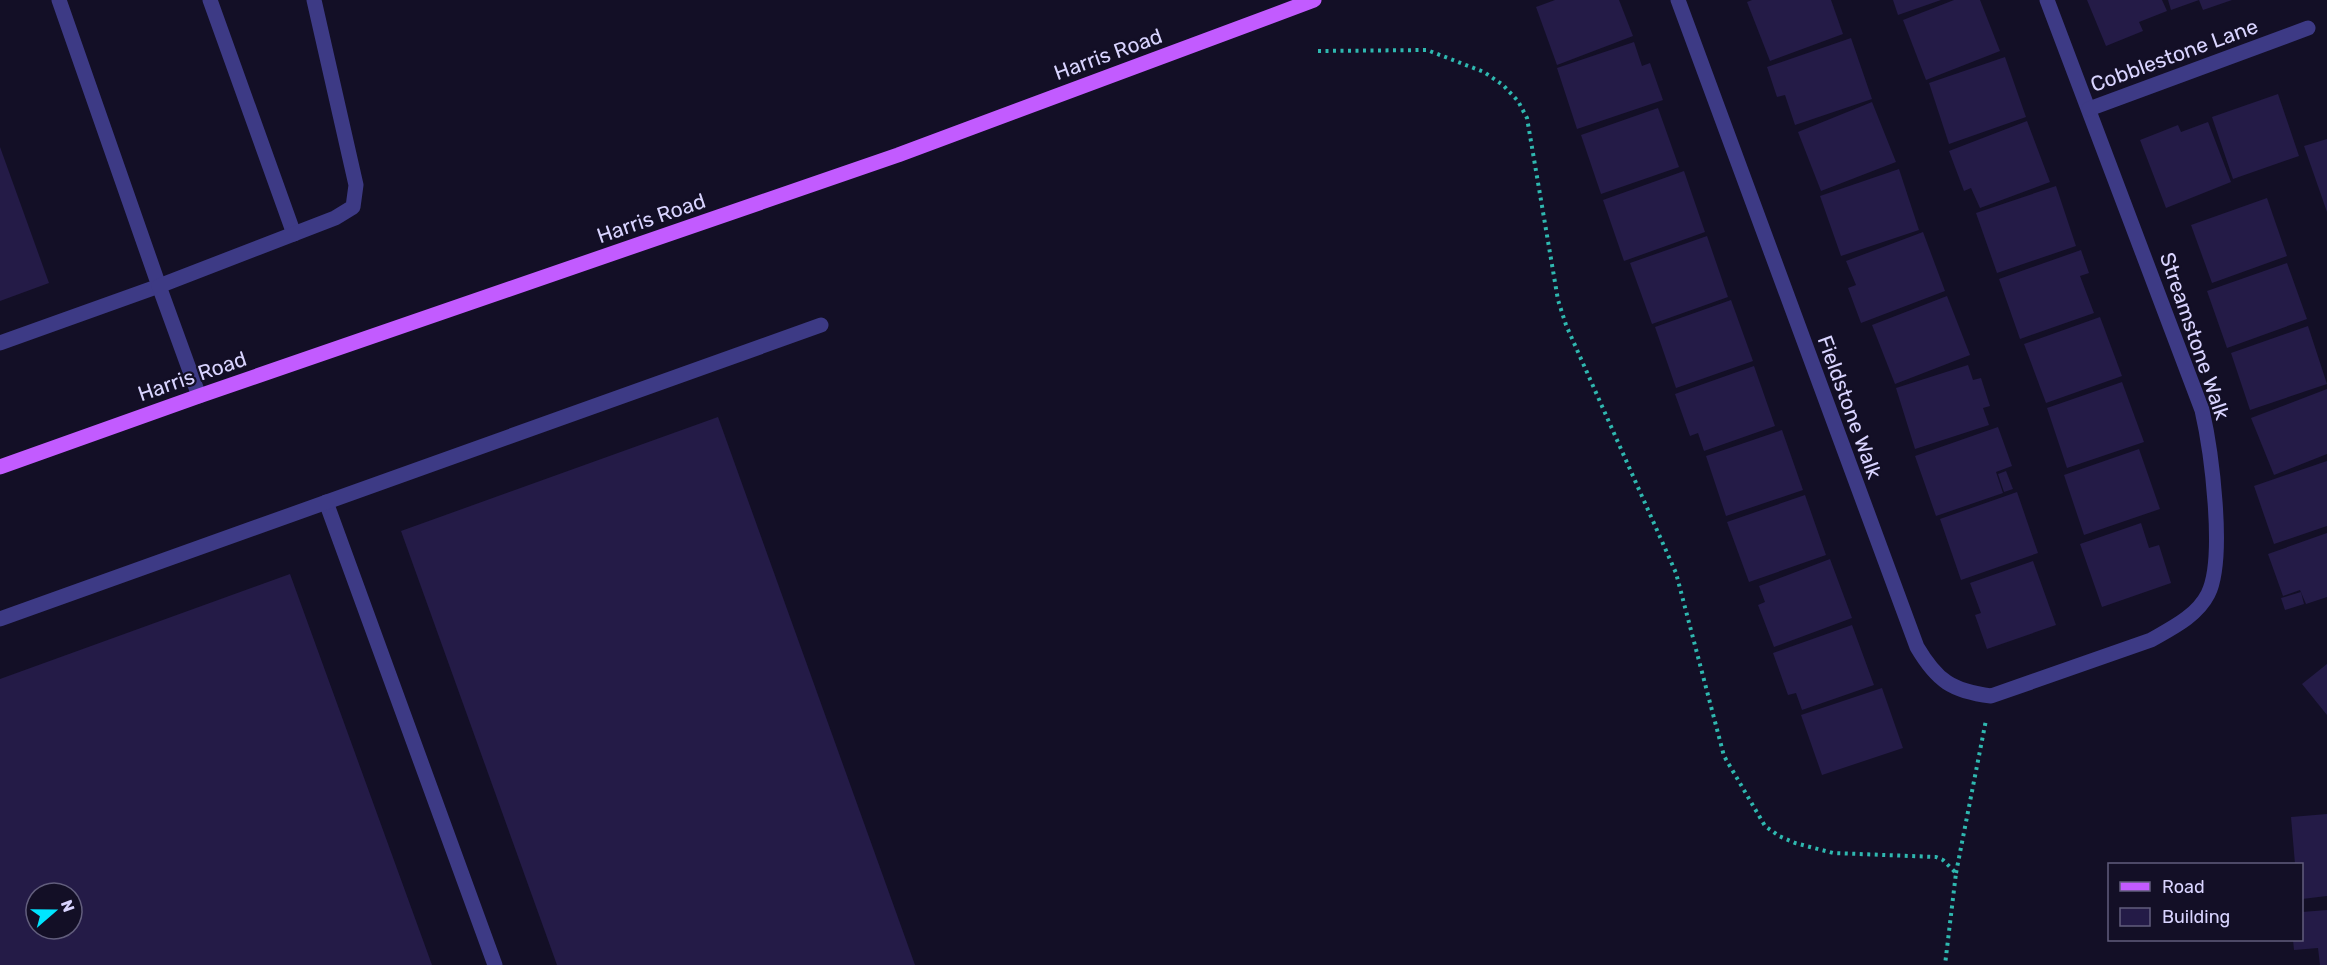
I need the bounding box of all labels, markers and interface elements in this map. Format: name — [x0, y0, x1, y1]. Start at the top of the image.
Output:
street label: Cobblestone Lane — [2087, 13, 2261, 97]
street label: Harris Road — [1051, 23, 1165, 85]
street label: Harris Road — [593, 188, 709, 248]
street label: Streamstone Walk — [2155, 249, 2235, 423]
street label: Fieldstone Walk — [1812, 332, 1888, 482]
street label: Harris Road — [134, 346, 250, 406]
legend — [2108, 863, 2303, 941]
text: Road — [2162, 876, 2205, 898]
north arrow — [24, 881, 84, 941]
text: N — [57, 897, 79, 915]
text: Building — [2162, 906, 2230, 928]

